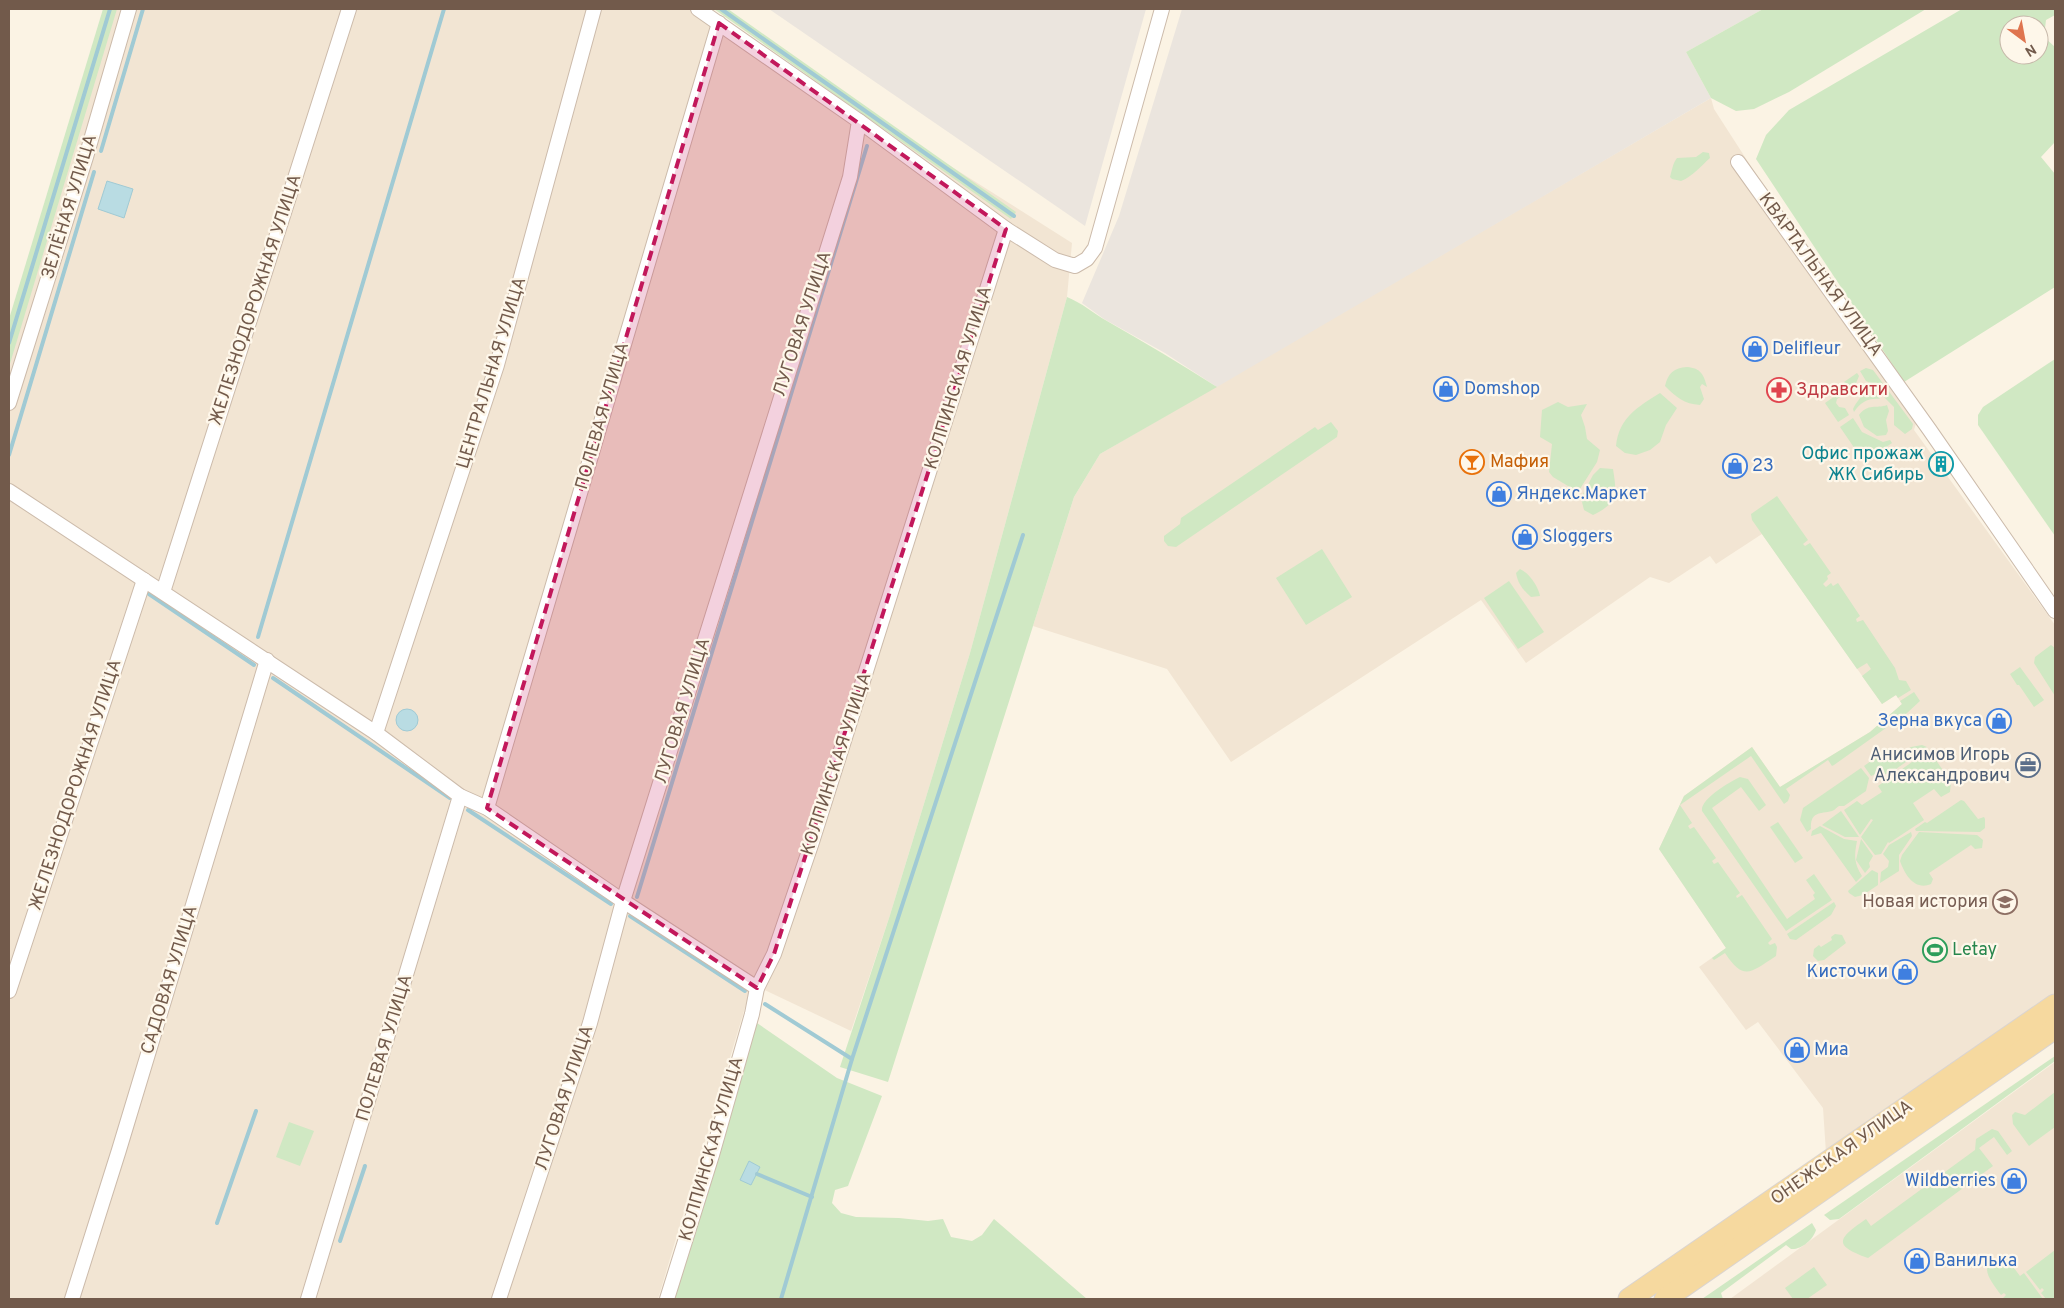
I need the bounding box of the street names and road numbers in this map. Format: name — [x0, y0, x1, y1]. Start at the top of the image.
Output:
street label: ЗЕЛЁНАЯ УЛИЦА — [35, 131, 103, 282]
street label: ЖЕЛЕЗНОДОРОЖНАЯ УЛИЦА — [204, 171, 308, 429]
street label: КВАРТАЛЬНАЯ УЛИЦА — [1753, 189, 1887, 361]
street label: ЛУГОВАЯ УЛИЦА — [769, 248, 837, 400]
street label: ЦЕНТРАЛЬНАЯ УЛИЦА — [452, 274, 532, 472]
street label: КОЛПИНСКАЯ УЛИЦА — [920, 283, 998, 473]
street label: ПОЛЕВАЯ УЛИЦА — [571, 340, 635, 492]
street label: ЛУГОВАЯ УЛИЦА — [650, 635, 716, 787]
street label: ЖЕЛЕЗНОДОРОЖНАЯ УЛИЦА — [24, 656, 128, 914]
street label: КОЛПИНСКАЯ УЛИЦА — [797, 670, 877, 858]
street label: САДОВАЯ УЛИЦА — [136, 903, 204, 1057]
street label: ПОЛЕВАЯ УЛИЦА — [352, 972, 418, 1124]
street label: ЛУГОВАЯ УЛИЦА — [531, 1022, 599, 1174]
street label: КОЛПИНСКАЯ УЛИЦА — [675, 1054, 749, 1244]
street label: ОНЕЖСКАЯ УЛИЦА — [1766, 1095, 1918, 1211]

